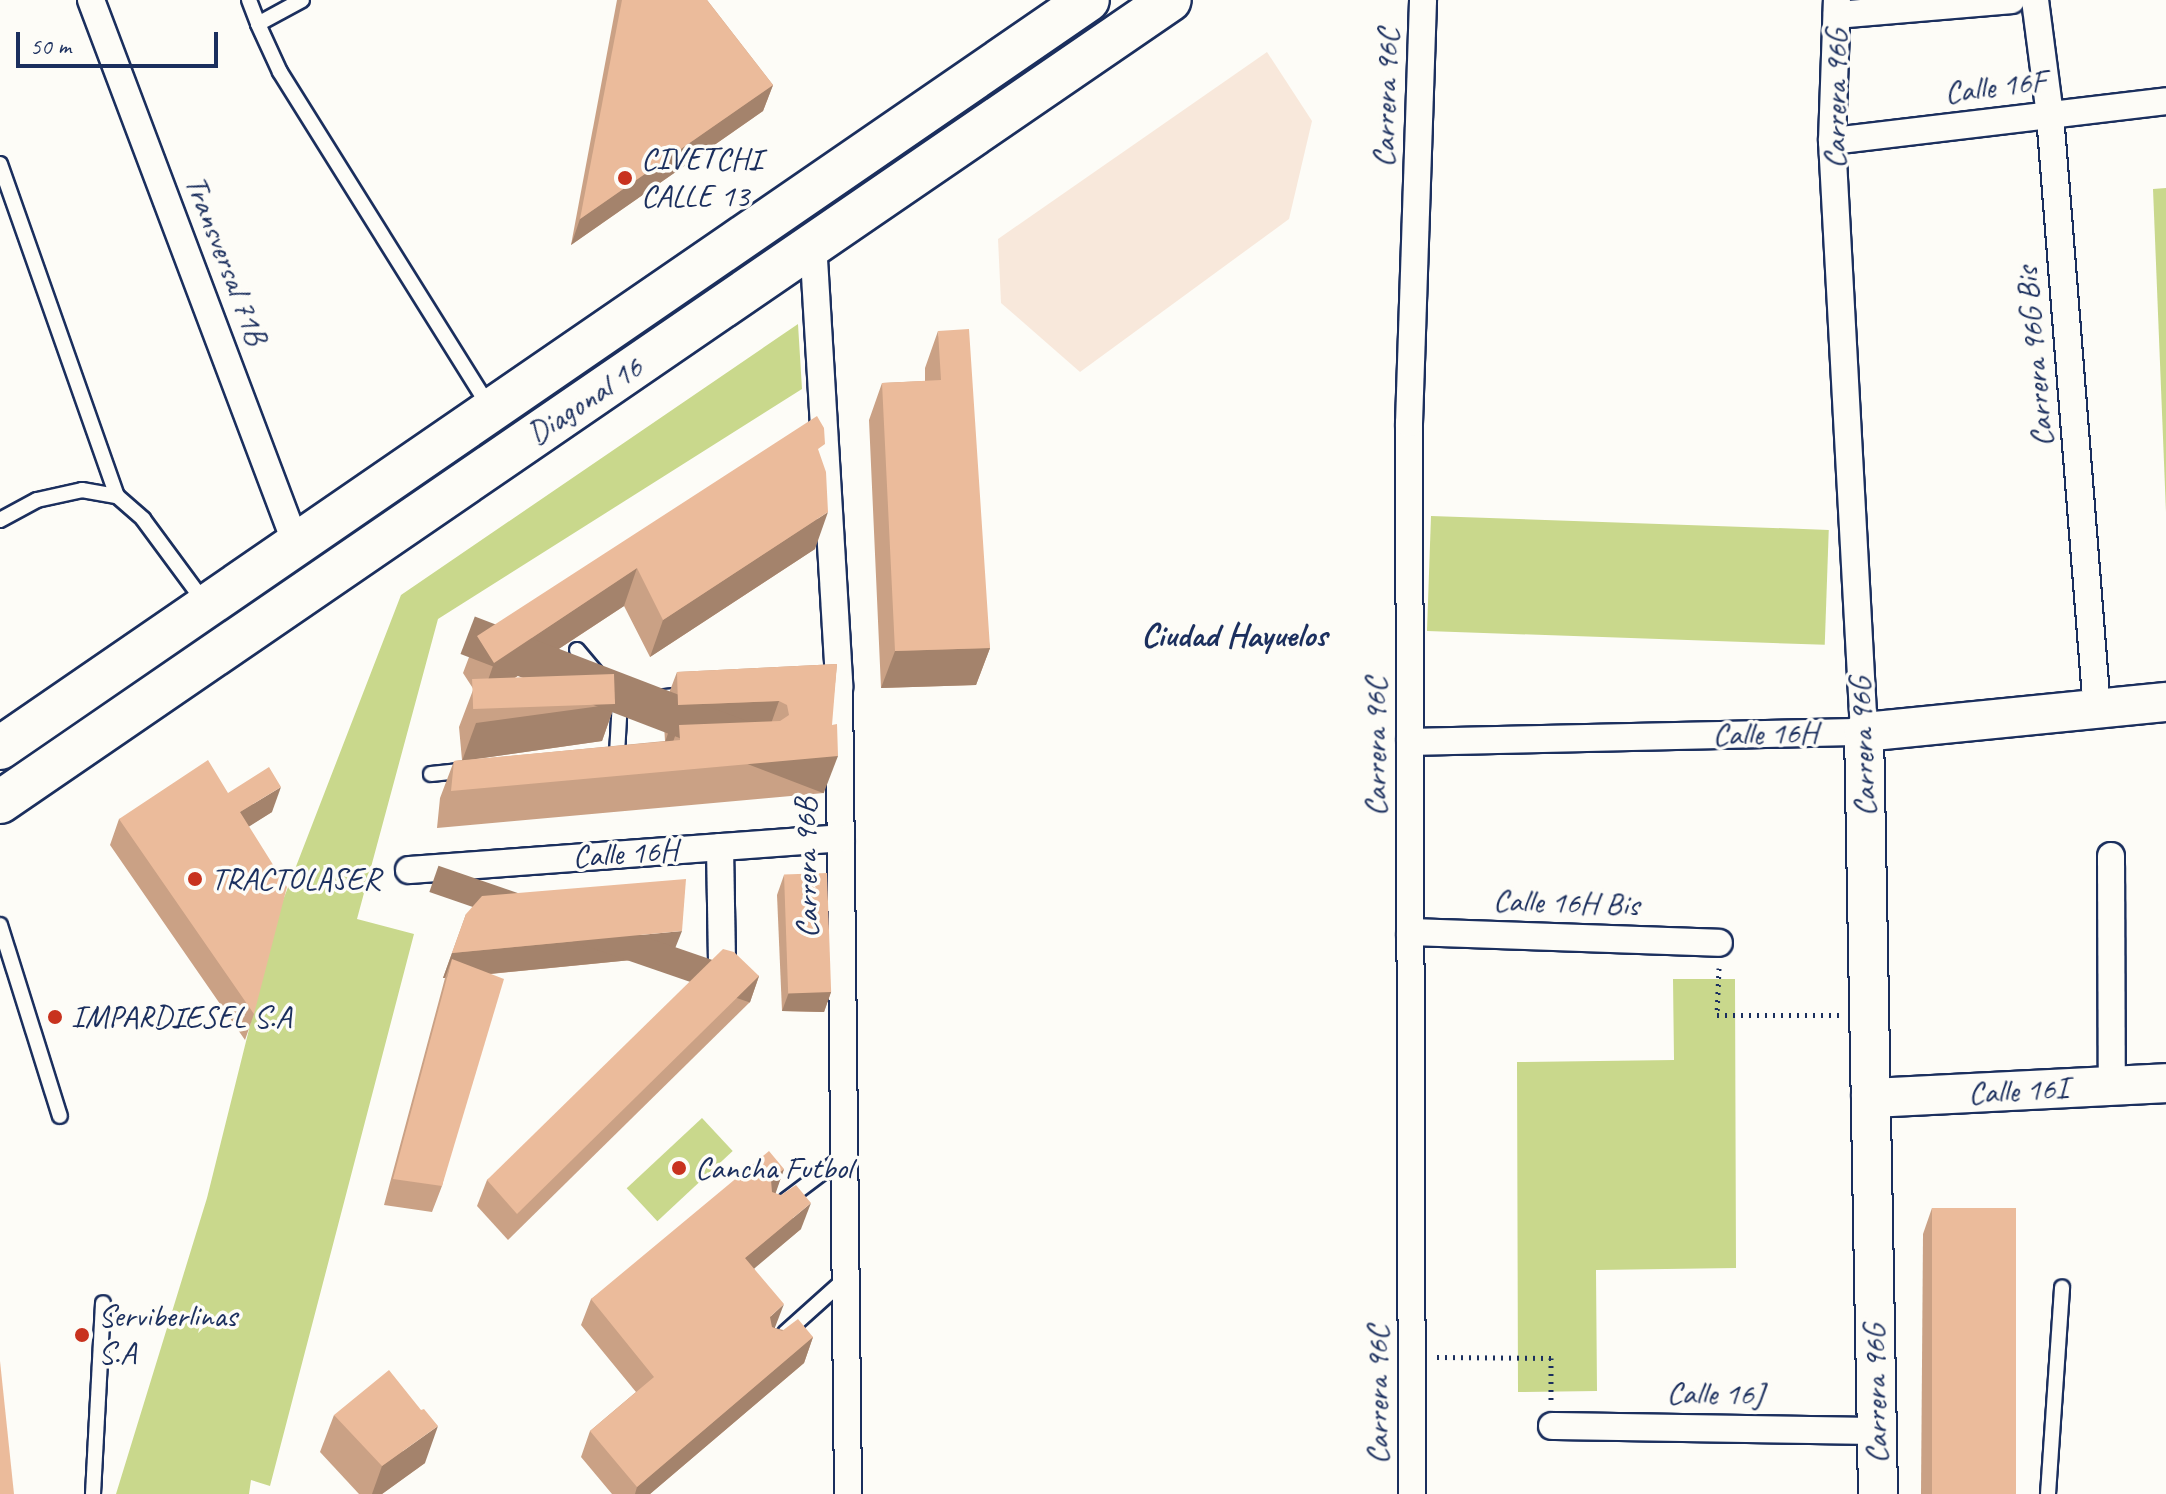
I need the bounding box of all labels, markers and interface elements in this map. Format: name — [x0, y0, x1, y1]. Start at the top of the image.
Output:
scale bar — [20, 16, 222, 66]
street label: Carrera 96C — [1364, 28, 1408, 168]
street label: Carrera 96G — [1816, 29, 1856, 169]
text: 50 m — [30, 31, 71, 61]
street label: Calle 16F — [1942, 62, 2048, 112]
place label: CIVETCHI CALLE 13 — [641, 141, 761, 216]
marker: CIVETCHI CALLE 13 — [616, 169, 634, 187]
street label: Transversal 71B — [176, 170, 276, 350]
street label: Carrera 96G Bis — [2008, 265, 2062, 449]
street label: Diagonal 16 — [520, 349, 650, 453]
district label: Ciudad Hayuelos — [1141, 615, 1327, 655]
street label: Carrera 96G — [1841, 677, 1885, 817]
street label: Carrera 96C — [1357, 678, 1395, 816]
street label: Calle 16H — [1712, 714, 1818, 754]
street label: Carrera 96B — [787, 797, 827, 939]
street label: Calle 16H — [571, 831, 679, 877]
place label: TRACTOLASER — [211, 860, 380, 898]
marker: TRACTOLASER — [186, 870, 204, 888]
street label: Calle 16H Bis — [1492, 881, 1640, 925]
place label: IMPARDIESEL S.A — [71, 998, 291, 1036]
marker: IMPARDIESEL S.A — [46, 1008, 64, 1026]
street label: Calle 16I — [1967, 1069, 2069, 1113]
place label: Cancha Futbol — [695, 1149, 852, 1187]
marker: Cancha Futbol — [670, 1159, 688, 1177]
place label: Serviberlinas S.A — [98, 1298, 237, 1373]
street label: Carrera 96G — [1856, 1324, 1896, 1464]
marker: Serviberlinas S.A — [73, 1326, 91, 1344]
street label: Carrera 96C — [1359, 1326, 1397, 1464]
street label: Calle 16J — [1666, 1374, 1764, 1414]

